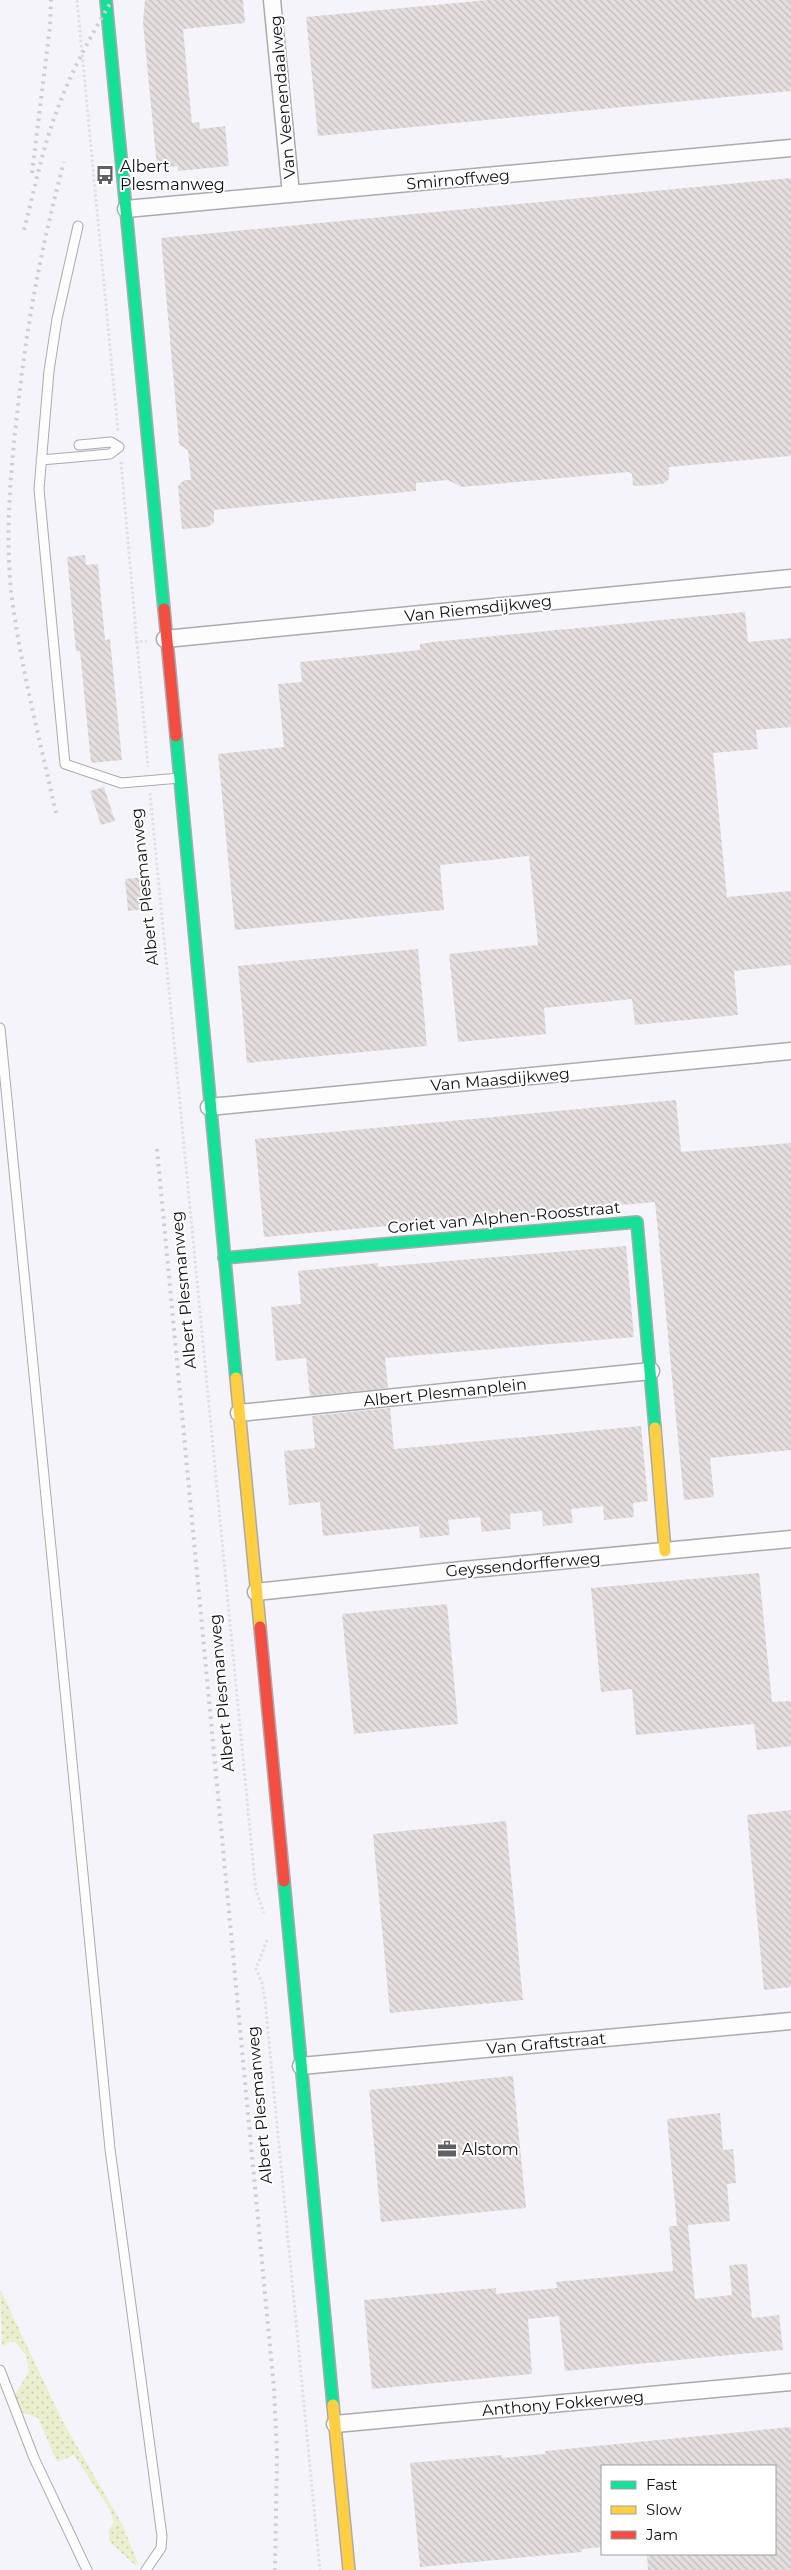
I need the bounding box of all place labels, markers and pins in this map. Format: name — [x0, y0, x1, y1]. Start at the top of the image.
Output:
place label: Albert Plesmanweg — [120, 157, 225, 194]
bus stop icon: Albert Plesmanweg — [94, 164, 116, 186]
office icon: Alstom — [436, 2138, 458, 2160]
place label: Alstom — [462, 2140, 519, 2159]

